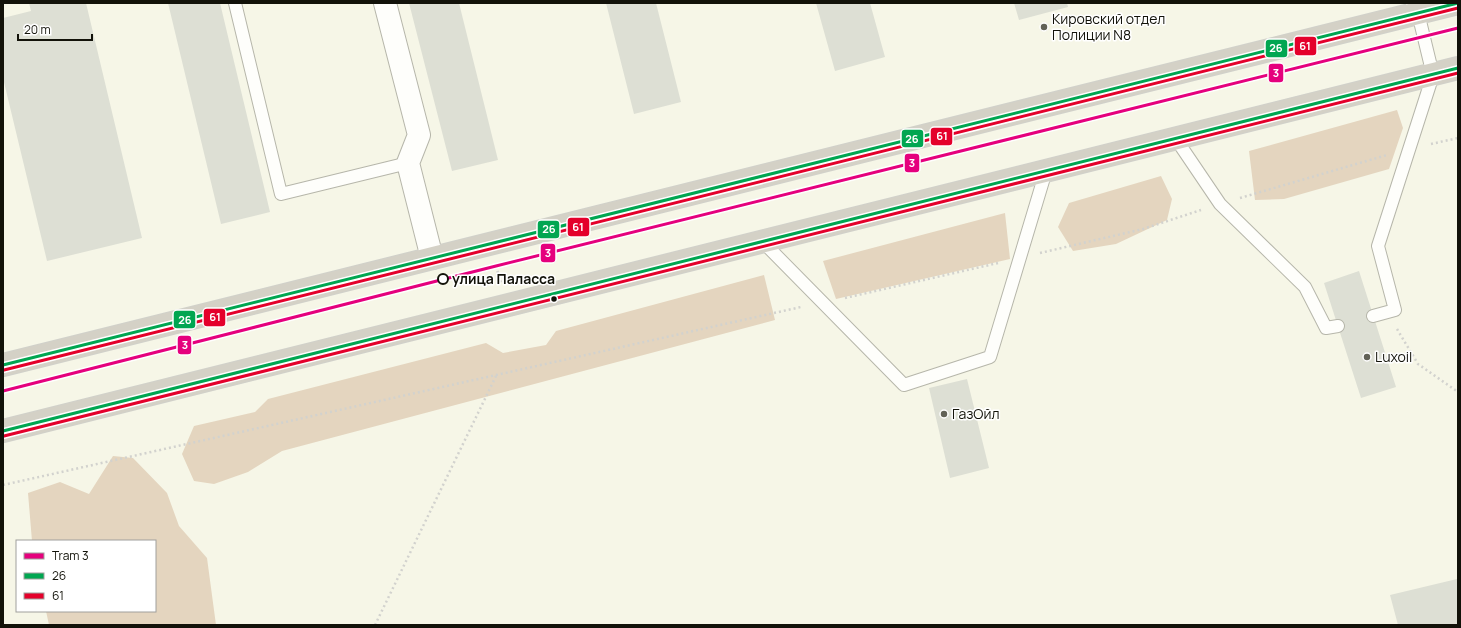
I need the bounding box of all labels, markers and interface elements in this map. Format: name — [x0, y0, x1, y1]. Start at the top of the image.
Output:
place label: Кировский отдел Полиции N8 — [1052, 9, 1165, 44]
scale bar — [18, 16, 92, 42]
text: 20 m — [24, 21, 51, 38]
marker: Кировский отдел Полиции N8 — [1039, 22, 1049, 32]
line badge: 61 — [1294, 36, 1317, 56]
text: 61 — [1299, 38, 1311, 53]
line badge: 26 — [1265, 39, 1288, 58]
text: 26 — [1269, 40, 1283, 55]
line badge: 3 — [1268, 63, 1284, 83]
text: 3 — [1273, 65, 1279, 80]
line badge: 61 — [930, 127, 953, 146]
text: 61 — [936, 128, 948, 143]
line badge: 26 — [901, 129, 924, 148]
text: 26 — [905, 131, 919, 146]
line badge: 3 — [904, 153, 920, 173]
text: 3 — [909, 155, 915, 170]
line badge: 61 — [567, 217, 590, 237]
text: 61 — [572, 219, 584, 234]
line badge: 26 — [537, 220, 560, 239]
text: 26 — [542, 221, 556, 236]
line badge: 3 — [540, 243, 556, 263]
text: 3 — [545, 245, 551, 260]
place label: улица Паласса — [452, 269, 555, 288]
marker: улица Паласса — [437, 273, 449, 285]
unlabelled marker — [549, 294, 559, 304]
line badge: 61 — [203, 308, 226, 327]
text: 61 — [209, 309, 221, 324]
line badge: 26 — [173, 310, 196, 329]
text: 26 — [178, 312, 192, 327]
line badge: 3 — [177, 335, 192, 355]
text: 3 — [182, 337, 188, 352]
place label: Luxoil — [1375, 347, 1412, 366]
marker: Luxoil — [1362, 352, 1372, 362]
place label: ГазОйл — [952, 404, 999, 423]
marker: ГазОйл — [939, 409, 949, 419]
legend — [16, 540, 156, 612]
text: Tram 3 — [52, 547, 89, 564]
text: 26 — [52, 567, 66, 584]
text: 61 — [52, 587, 64, 604]

